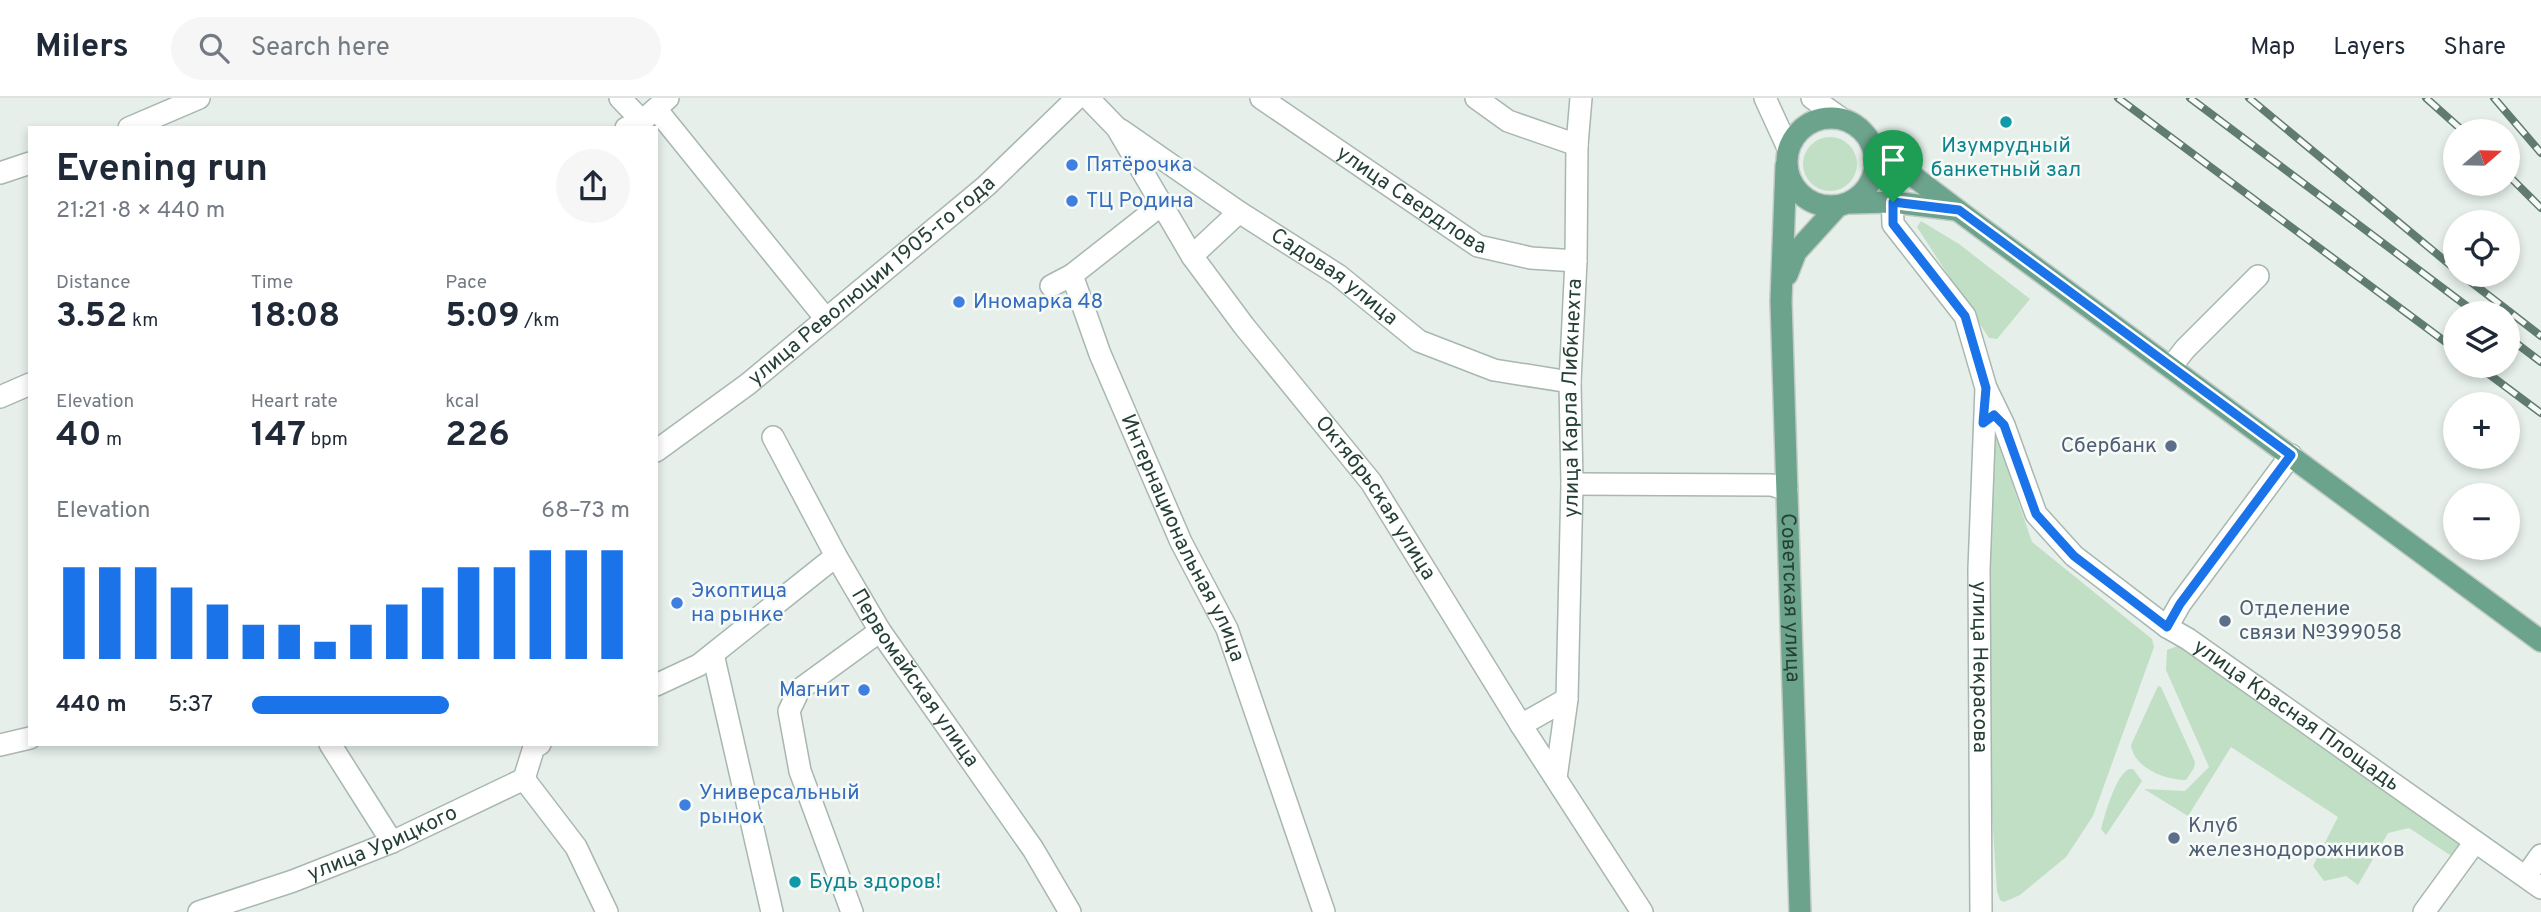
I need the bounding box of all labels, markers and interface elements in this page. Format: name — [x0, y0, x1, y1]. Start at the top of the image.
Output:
search box — [171, 17, 661, 80]
text: Milers — [35, 27, 129, 69]
icon: search — [195, 29, 233, 67]
text: Search here — [251, 32, 390, 65]
text: Map — [2250, 33, 2295, 63]
text: Layers — [2333, 33, 2405, 63]
text: Share — [2443, 33, 2506, 63]
marker: Изумрудный банкетный зал — [1998, 114, 2014, 130]
north arrow — [2443, 119, 2520, 196]
map controls — [2443, 119, 2520, 560]
pin — [1863, 130, 1923, 202]
place label: Изумрудный банкетный зал — [1931, 133, 2081, 184]
street label: улица Свердлова — [1331, 140, 1488, 261]
icon: arrive — [1874, 141, 1912, 179]
text: Evening run — [56, 146, 268, 195]
button: share — [556, 149, 630, 223]
place label: Пятёрочка — [1086, 152, 1192, 179]
marker: Пятёрочка — [1064, 157, 1080, 173]
street label: улица Революции 1905-го года — [743, 170, 1002, 392]
place label: ТЦ Родина — [1086, 188, 1194, 215]
marker: ТЦ Родина — [1064, 193, 1080, 209]
text: 21:21 · 8 × 440 m — [56, 197, 225, 226]
button: locate — [2443, 210, 2520, 287]
street label: Садовая улица — [1265, 222, 1403, 332]
text: Distance — [56, 271, 131, 295]
text: Time — [251, 271, 293, 295]
text: Pace — [445, 271, 487, 295]
street label: улица Карла Либкнехта — [1556, 278, 1589, 518]
place label: Иномарка 48 — [973, 289, 1103, 316]
marker: Иномарка 48 — [951, 294, 967, 310]
text: 3.52 — [56, 295, 127, 339]
text: 18:08 — [251, 295, 340, 339]
text: 5:09 — [445, 295, 520, 339]
button: layers — [2443, 301, 2520, 378]
text: km — [127, 309, 158, 333]
text: /km — [520, 309, 560, 333]
text: Elevation — [56, 390, 134, 414]
text: Heart rate — [251, 390, 338, 414]
text: kcal — [445, 390, 479, 414]
button: + — [2443, 392, 2520, 469]
street label: Интернациональная улица — [1114, 410, 1251, 665]
street label: Октябрьская улица — [1309, 410, 1442, 585]
text: 40 — [56, 414, 102, 458]
text: 147 — [251, 414, 306, 458]
text: 226 — [445, 414, 510, 458]
text: m — [102, 428, 122, 452]
text: bpm — [306, 428, 348, 452]
place label: Сбербанк — [2061, 433, 2157, 460]
marker: Сбербанк — [2163, 438, 2179, 454]
button: − — [2443, 483, 2520, 560]
text: Elevation — [56, 497, 151, 526]
text: 68–73 m — [541, 497, 630, 526]
street label: Советская улица — [1774, 513, 1806, 683]
place label: Экоптица на рынке — [691, 578, 787, 629]
street label: улица Некрасова — [1966, 581, 1994, 753]
street label: Первомайская улица — [845, 584, 985, 773]
marker: Экоптица на рынке — [669, 595, 685, 611]
place label: Отделение связи №399058 — [2239, 596, 2402, 647]
marker: Отделение связи №399058 — [2217, 613, 2233, 629]
street label: улица Красная Площадь — [2188, 633, 2405, 798]
place label: Магнит — [779, 677, 850, 704]
marker: Магнит — [856, 682, 872, 698]
text: 440 m — [56, 691, 127, 720]
text: 5:37 — [168, 691, 213, 720]
place label: Универсальный рынок — [699, 780, 860, 831]
marker: Универсальный рынок — [677, 797, 693, 813]
street label: улица Урицкого — [304, 799, 462, 887]
place label: Клуб железнодорожников — [2188, 813, 2405, 864]
marker: Клуб железнодорожников — [2166, 830, 2182, 846]
place label: Будь здоров! — [809, 869, 941, 896]
marker: Будь здоров! — [787, 874, 803, 890]

